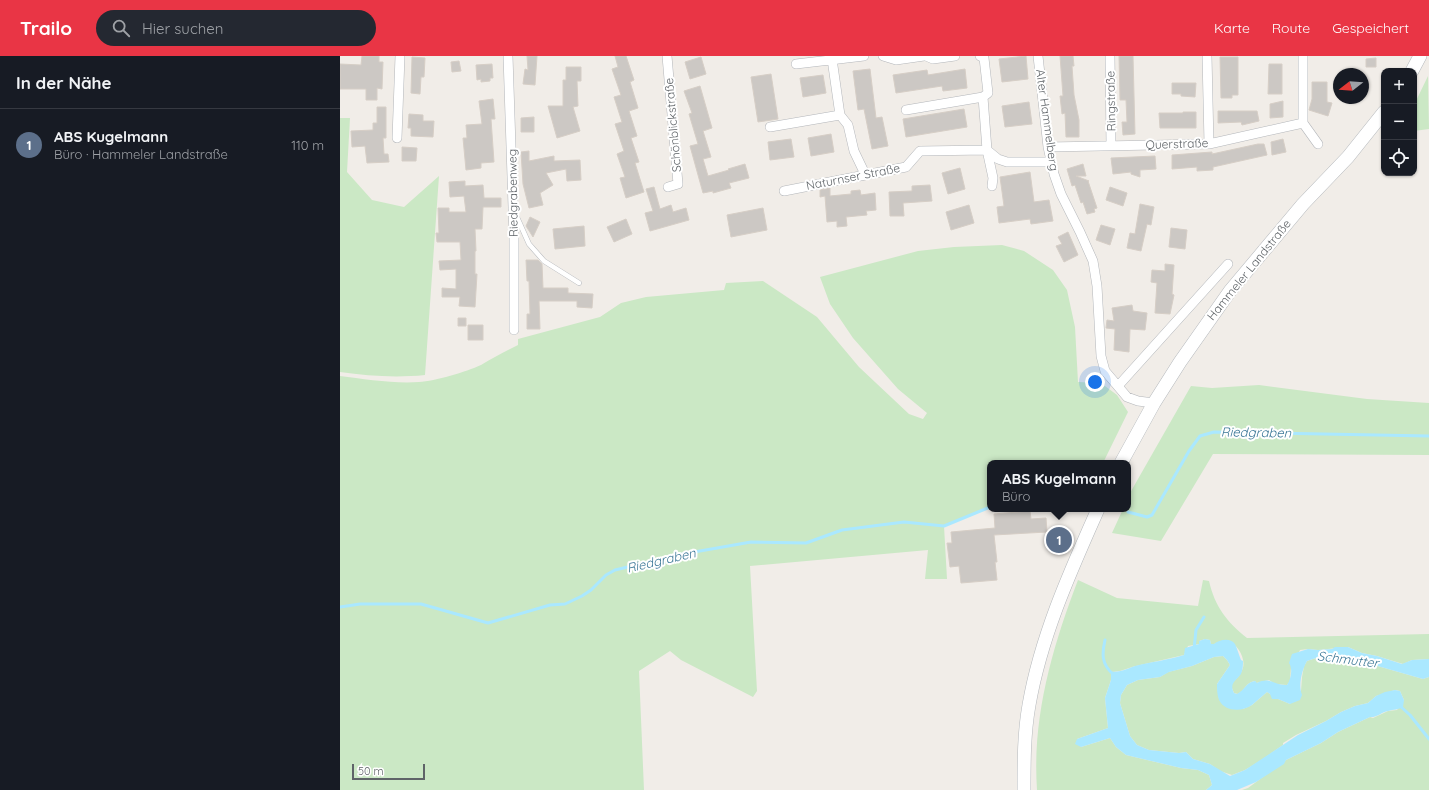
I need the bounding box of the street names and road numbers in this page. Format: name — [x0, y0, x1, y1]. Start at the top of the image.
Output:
street label: Alter Hammelberg — [1033, 68, 1062, 172]
street label: Ringstraße — [1102, 70, 1119, 131]
street label: Schönblickstraße — [661, 77, 684, 173]
street label: Querstraße — [1145, 135, 1209, 152]
street label: Riedgrabenweg — [504, 149, 521, 237]
street label: Naturnser Straße — [805, 160, 901, 193]
street label: Hammeler Landstraße — [1203, 216, 1294, 323]

